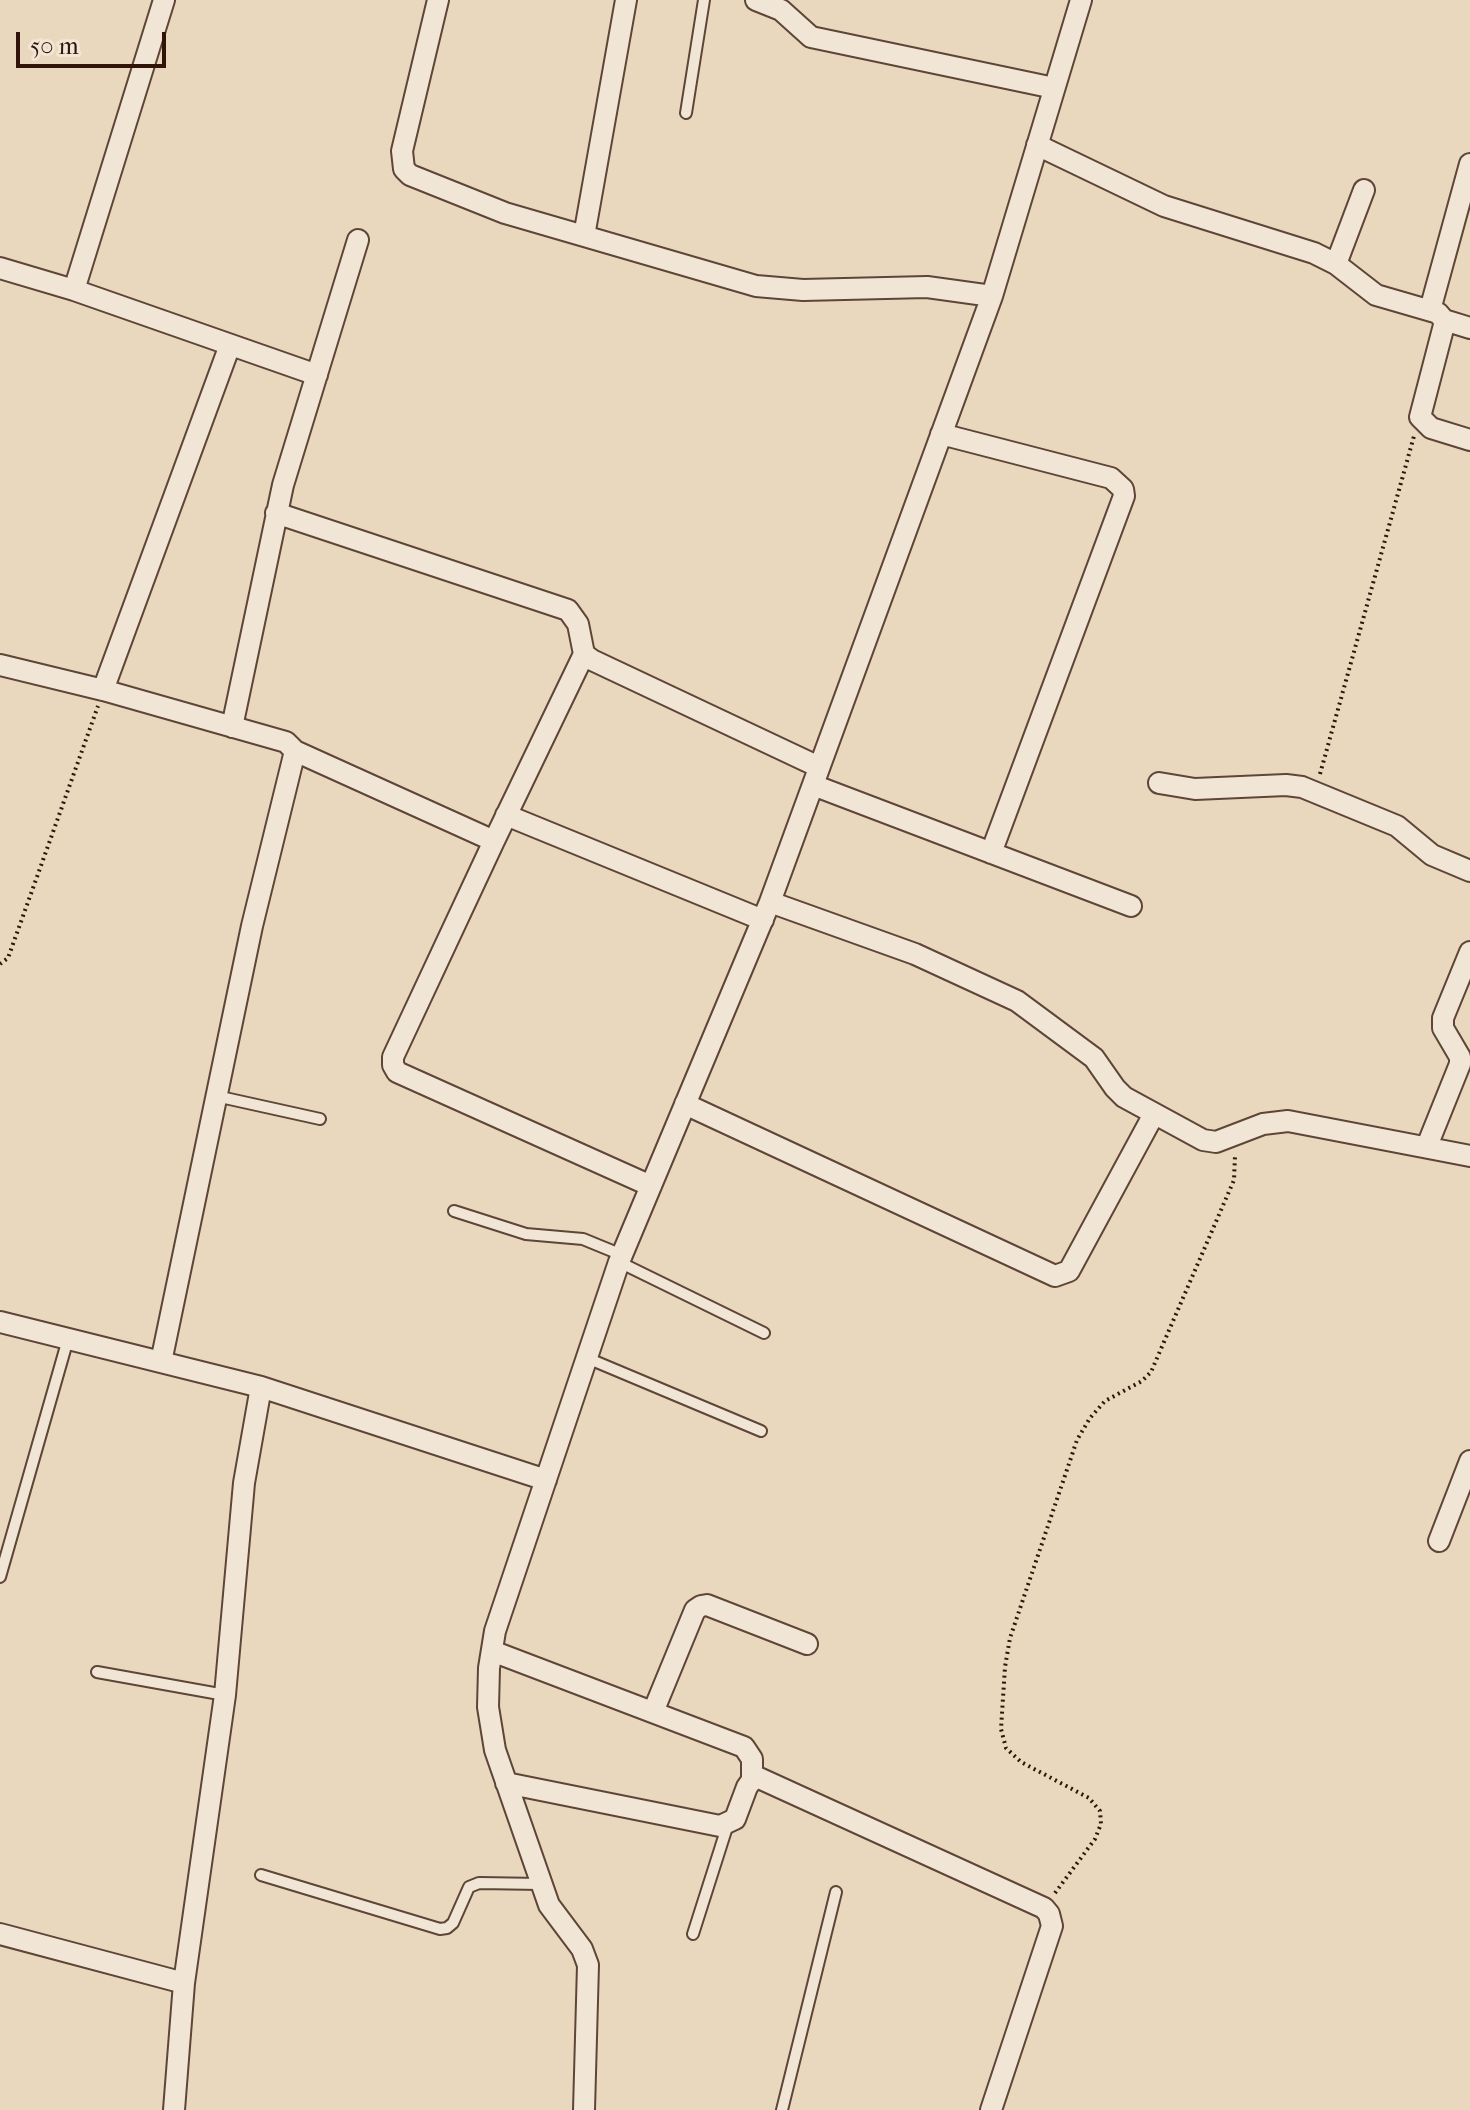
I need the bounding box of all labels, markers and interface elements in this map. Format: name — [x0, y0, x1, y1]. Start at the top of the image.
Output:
scale bar — [20, 16, 170, 66]
text: 50 m — [30, 32, 79, 60]

